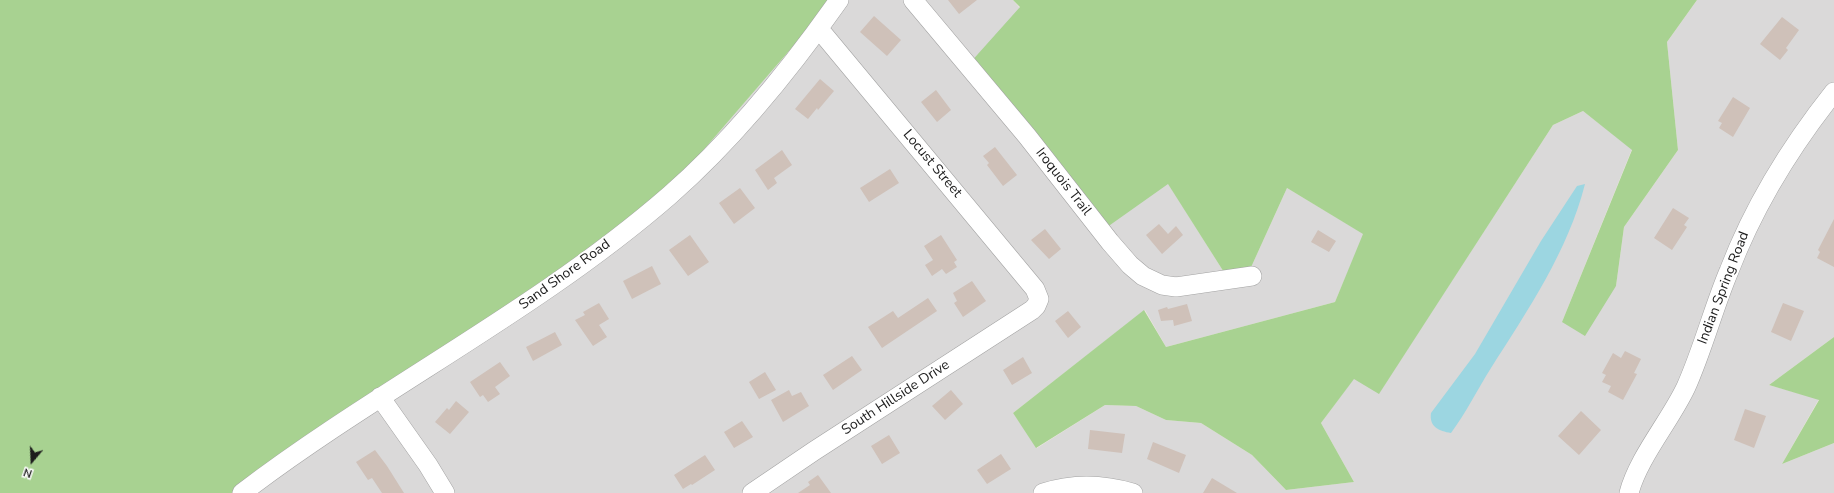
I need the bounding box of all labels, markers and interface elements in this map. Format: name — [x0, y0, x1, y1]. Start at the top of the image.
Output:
street label: Locust Street — [899, 127, 965, 201]
street label: Iroquois Trail — [1032, 145, 1094, 219]
street label: Indian Spring Road — [1695, 229, 1753, 347]
street label: Sand Shore Road — [516, 236, 614, 314]
street label: South Hillside Drive — [839, 357, 953, 439]
north arrow — [12, 441, 52, 481]
text: N — [22, 464, 34, 481]

